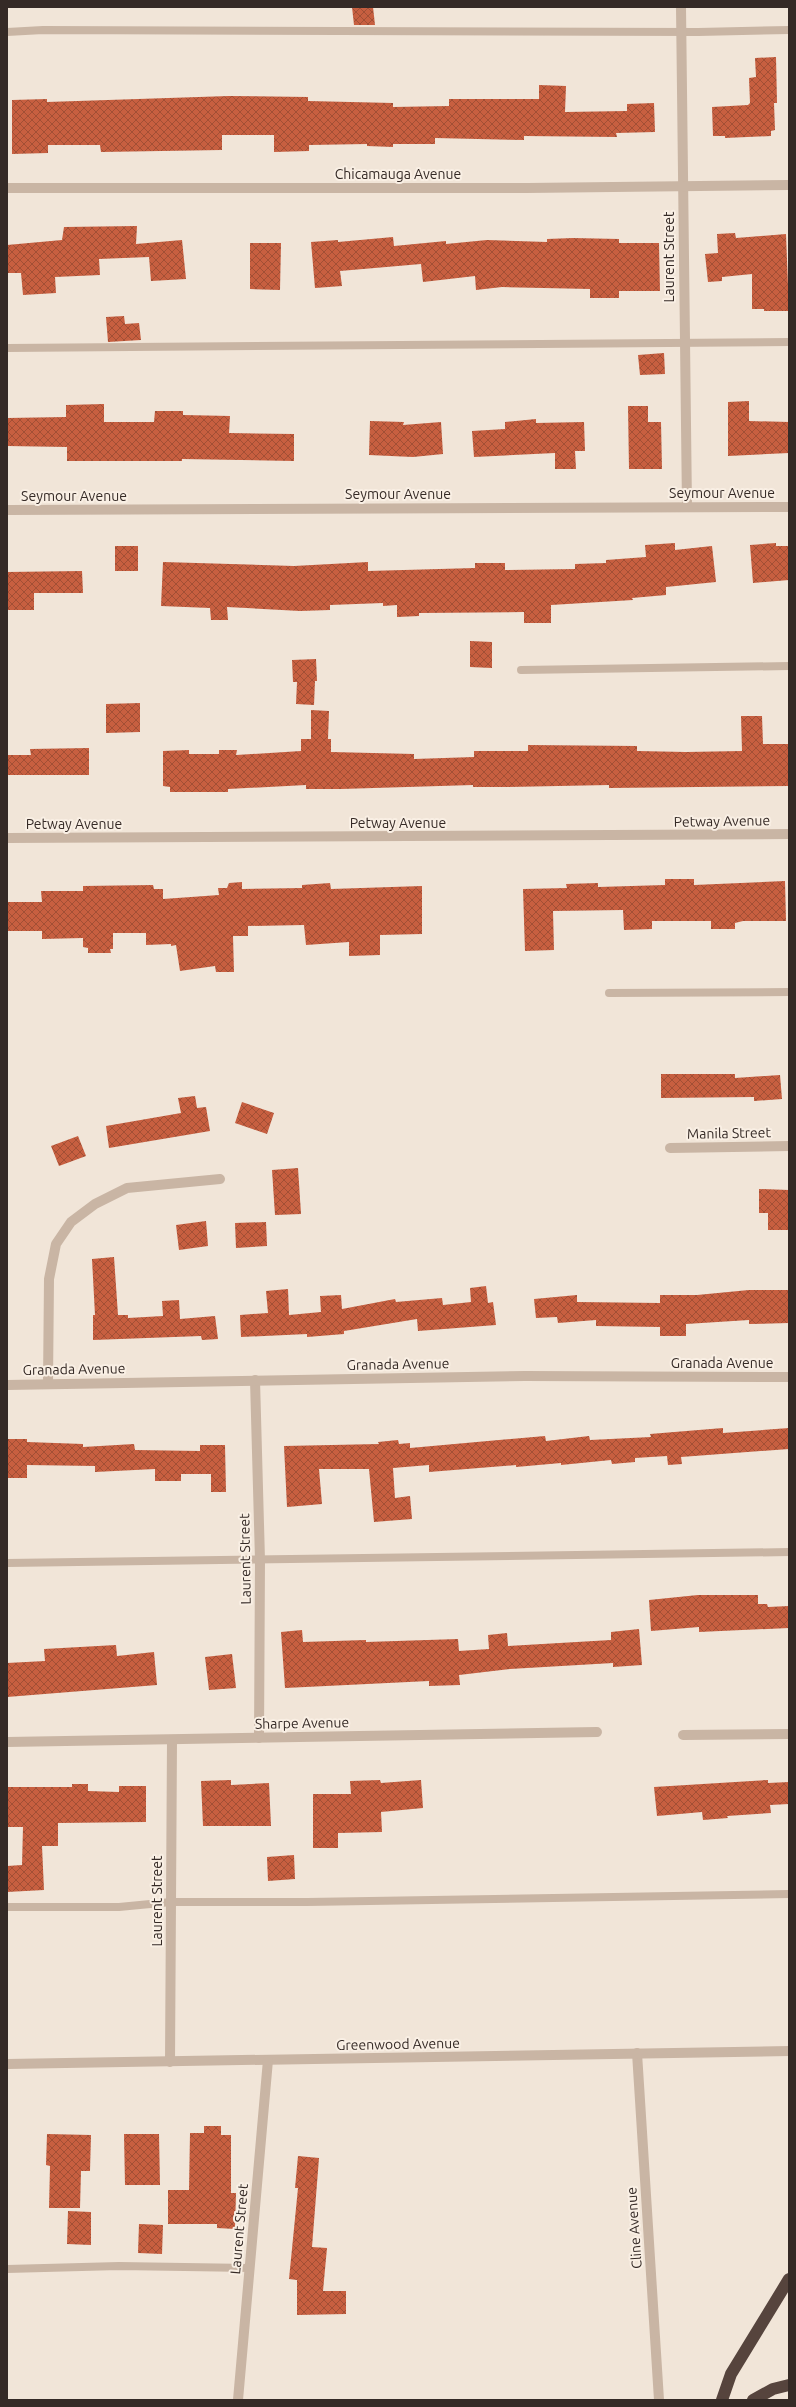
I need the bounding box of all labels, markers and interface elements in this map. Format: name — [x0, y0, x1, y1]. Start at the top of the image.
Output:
street label: Chicamauga Avenue — [335, 166, 461, 182]
street label: Laurent Street — [661, 211, 677, 303]
street label: Seymour Avenue — [669, 485, 775, 501]
street label: Seymour Avenue — [345, 486, 451, 502]
street label: Seymour Avenue — [21, 488, 127, 504]
street label: Petway Avenue — [674, 812, 770, 830]
street label: Petway Avenue — [350, 815, 446, 831]
street label: Petway Avenue — [26, 816, 122, 832]
street label: Manila Street — [687, 1124, 772, 1142]
street label: Granada Avenue — [347, 1355, 449, 1373]
street label: Granada Avenue — [671, 1355, 773, 1371]
street label: Granada Avenue — [23, 1360, 125, 1378]
street label: Laurent Street — [236, 1513, 254, 1605]
street label: Sharpe Avenue — [255, 1714, 349, 1732]
street label: Laurent Street — [149, 1855, 165, 1947]
street label: Greenwood Avenue — [336, 2035, 460, 2053]
street label: Laurent Street — [227, 2182, 251, 2275]
street label: Cline Avenue — [623, 2187, 645, 2269]

